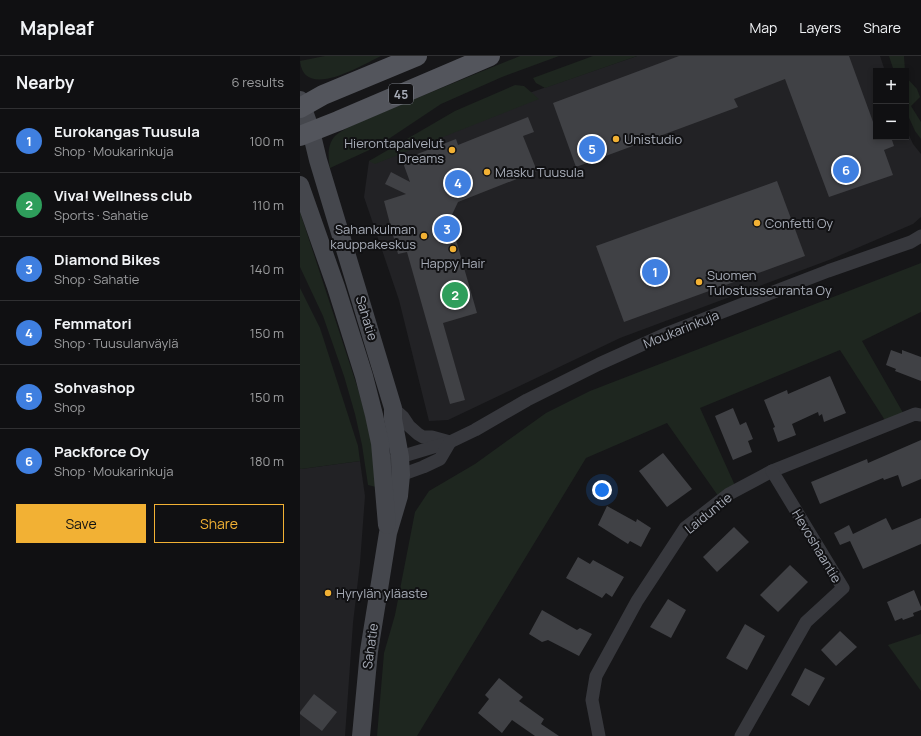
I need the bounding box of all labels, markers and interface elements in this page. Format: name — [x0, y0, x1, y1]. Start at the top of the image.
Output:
text: Mapleaf — [20, 15, 94, 41]
text: Map — [749, 18, 777, 37]
text: Layers — [799, 18, 841, 37]
text: Share — [863, 18, 901, 37]
map controls — [873, 68, 909, 140]
button: + — [873, 68, 909, 104]
text: Nearby — [16, 71, 74, 94]
text: 6 results — [232, 73, 284, 91]
road number: 45 — [389, 84, 413, 104]
button: − — [873, 104, 909, 140]
text: Eurokangas Tuusula — [54, 121, 200, 142]
place label: Unistudio — [624, 130, 682, 148]
text: 1 — [26, 132, 32, 150]
text: 100 m — [249, 132, 284, 150]
place label: Hierontapalvelut Dreams — [344, 134, 444, 167]
pin: 5 — [579, 134, 605, 164]
marker: Unistudio — [611, 134, 621, 144]
text: Shop · Moukarinkuja — [54, 142, 173, 160]
marker: Hierontapalvelut Dreams — [447, 145, 457, 155]
pin: 6 — [833, 155, 859, 185]
place label: Masku Tuusula — [495, 163, 584, 181]
marker: Masku Tuusula — [482, 167, 492, 177]
pin: 4 — [445, 168, 471, 198]
text: Viva! Wellness club — [54, 185, 192, 206]
text: 2 — [25, 196, 33, 214]
text: 110 m — [252, 196, 284, 214]
text: Sports · Sahatie — [54, 206, 148, 224]
pin: 3 — [434, 214, 460, 244]
place label: Confetti Oy — [765, 214, 833, 232]
marker: Confetti Oy — [752, 218, 762, 228]
place label: Sahankulman kauppakeskus — [330, 220, 416, 253]
marker: Sahankulman kauppakeskus — [419, 231, 429, 241]
marker: Happy Hair — [448, 244, 458, 254]
text: Diamond Bikes — [54, 249, 160, 270]
place label: Happy Hair — [421, 254, 486, 272]
pin: 1 — [642, 257, 668, 287]
text: 3 — [25, 260, 33, 278]
text: 140 m — [250, 260, 284, 278]
place label: Suomen Tulostusseuranta Oy — [707, 266, 832, 299]
text: Shop · Sahatie — [54, 270, 139, 288]
marker: Suomen Tulostusseuranta Oy — [694, 277, 704, 287]
pin: 2 — [442, 280, 468, 310]
street label: Sahatie — [352, 293, 382, 343]
street label: Moukarinkuja — [640, 306, 722, 352]
text: Femmatori — [54, 313, 132, 334]
text: 4 — [25, 324, 33, 342]
text: 150 m — [250, 324, 284, 342]
text: Shop · Tuusulanväylä — [54, 334, 179, 352]
text: Sohvashop — [54, 377, 135, 398]
text: 5 — [25, 388, 33, 406]
text: 150 m — [250, 388, 284, 406]
text: Shop — [54, 398, 85, 416]
text: Packforce Oy — [54, 441, 149, 462]
text: 6 — [25, 452, 33, 470]
text: 180 m — [250, 452, 284, 470]
text: Shop · Moukarinkuja — [54, 462, 173, 480]
your location — [592, 480, 612, 500]
street label: Laiduntie — [681, 488, 736, 538]
button: Save — [16, 504, 146, 543]
button: Share — [154, 504, 284, 543]
street label: Hevoshaantie — [788, 506, 846, 586]
place label: Hyrylän yläaste — [336, 584, 428, 602]
marker: Hyrylän yläaste — [323, 588, 333, 598]
street label: Sahatie — [358, 622, 382, 670]

